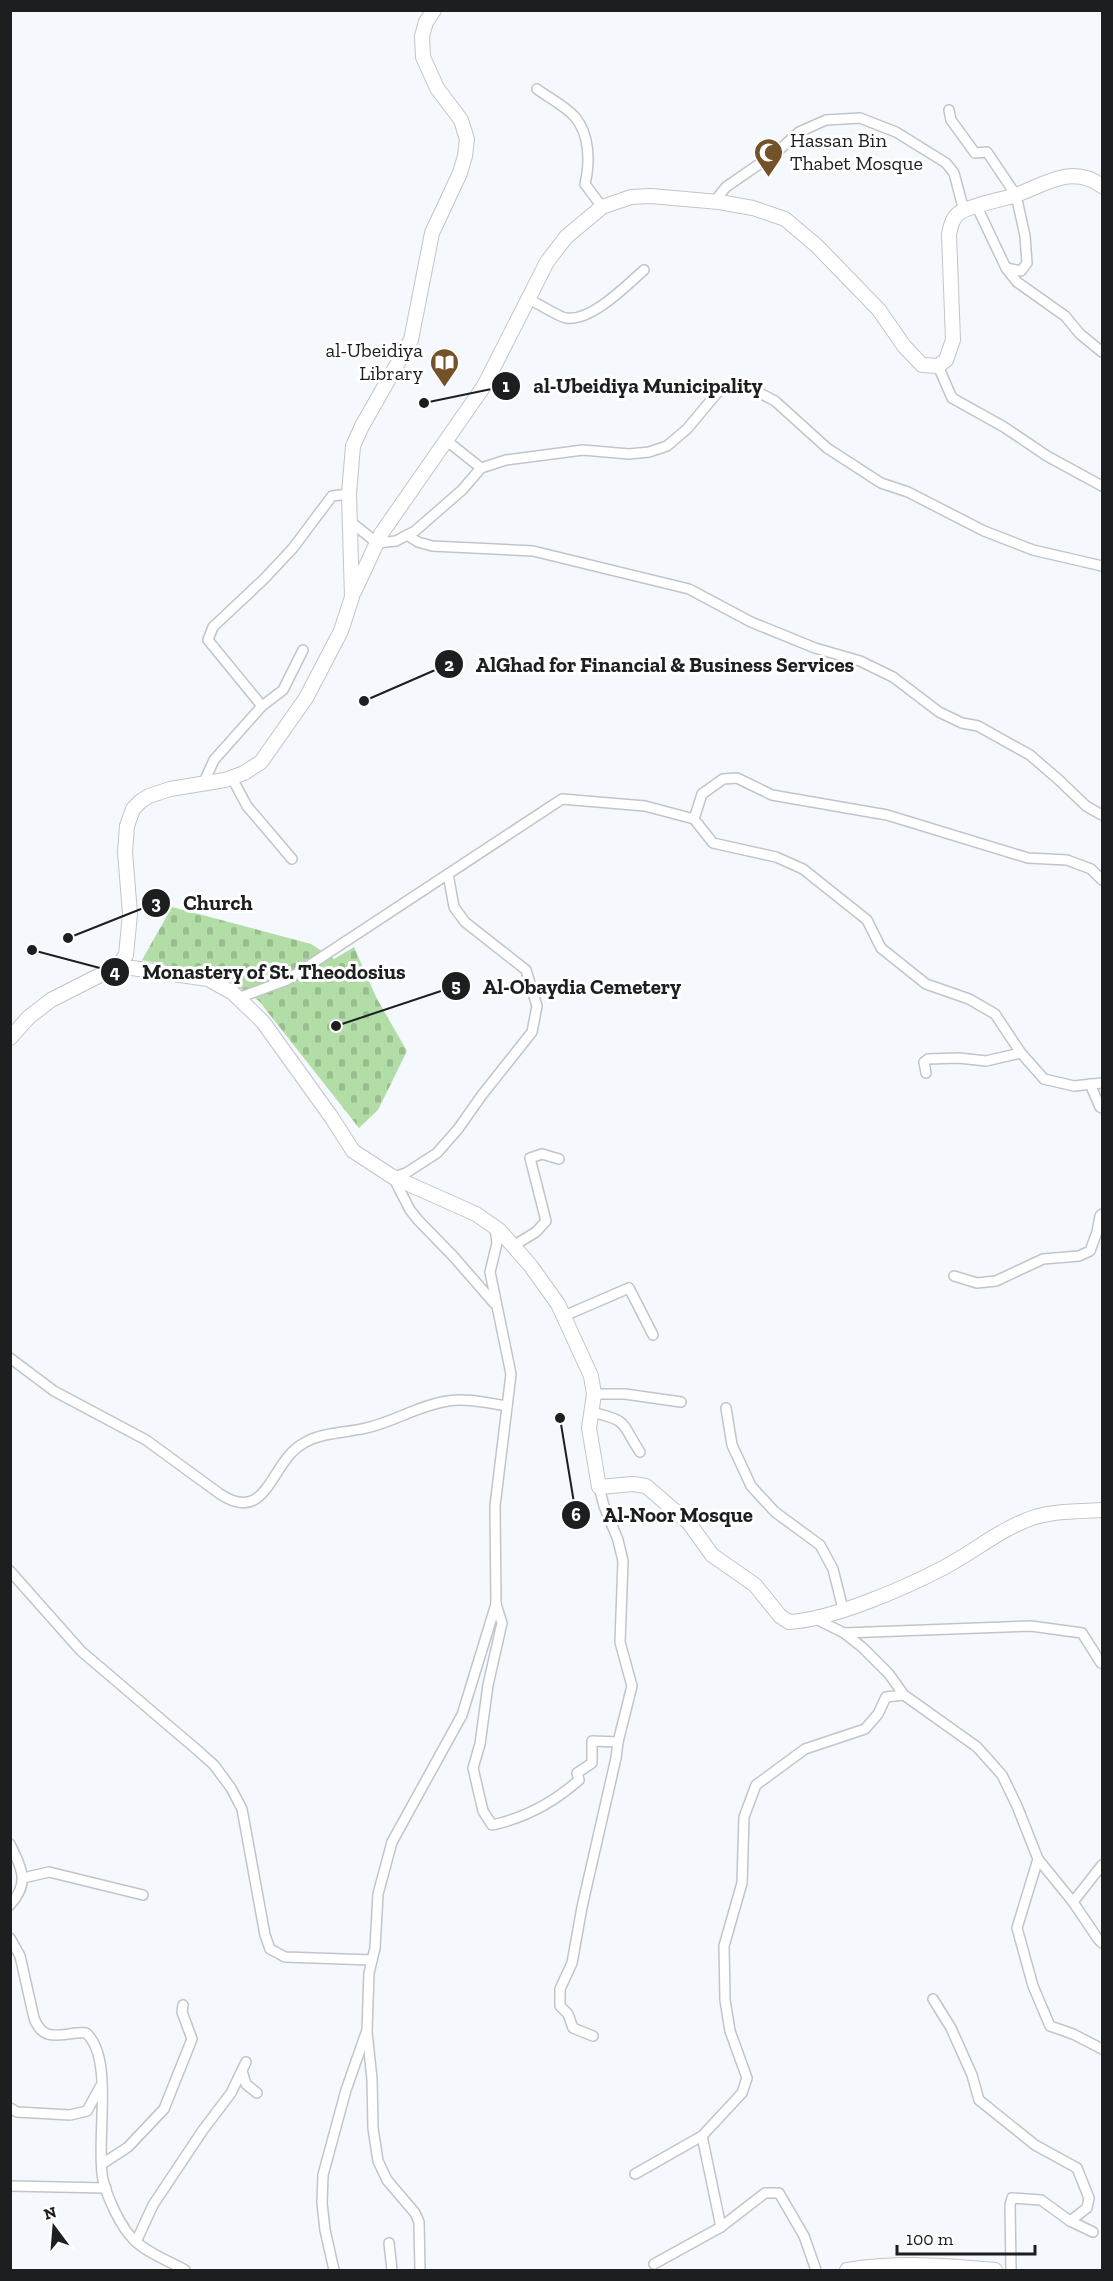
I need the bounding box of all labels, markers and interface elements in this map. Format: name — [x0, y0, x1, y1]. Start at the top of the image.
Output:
place label: Hassan Bin Thabet Mosque — [790, 128, 923, 175]
mosque icon: Hassan Bin Thabet Mosque — [753, 136, 785, 178]
place label: al-Ubeidiya Library — [326, 338, 424, 385]
library icon: al-Ubeidiya Library — [428, 346, 460, 388]
callout: al-Ubeidiya Municipality — [491, 366, 775, 405]
text: al-Ubeidiya Municipality — [533, 373, 763, 398]
text: 1 — [502, 375, 510, 397]
callout: AlGhad for Financial & Business Services — [434, 645, 867, 684]
text: AlGhad for Financial & Business Services — [476, 652, 855, 677]
text: 2 — [444, 654, 454, 676]
callout: Church — [141, 883, 265, 922]
text: Church — [183, 890, 253, 915]
text: 3 — [151, 892, 161, 914]
callout: Monastery of St. Theodosius — [100, 952, 418, 991]
text: Monastery of St. Theodosius — [142, 959, 406, 984]
text: 4 — [110, 961, 120, 983]
callout: Al-Obaydia Cemetery — [441, 967, 693, 1006]
text: Al-Obaydia Cemetery — [483, 974, 681, 999]
text: 5 — [451, 975, 461, 997]
callout: Al-Noor Mosque — [561, 1495, 765, 1534]
text: Al-Noor Mosque — [603, 1502, 753, 1527]
text: 6 — [571, 1504, 581, 1526]
north arrow — [24, 2197, 84, 2257]
text: N — [42, 2202, 58, 2224]
scale bar — [897, 2218, 1035, 2256]
text: 100 m — [906, 2228, 954, 2250]

